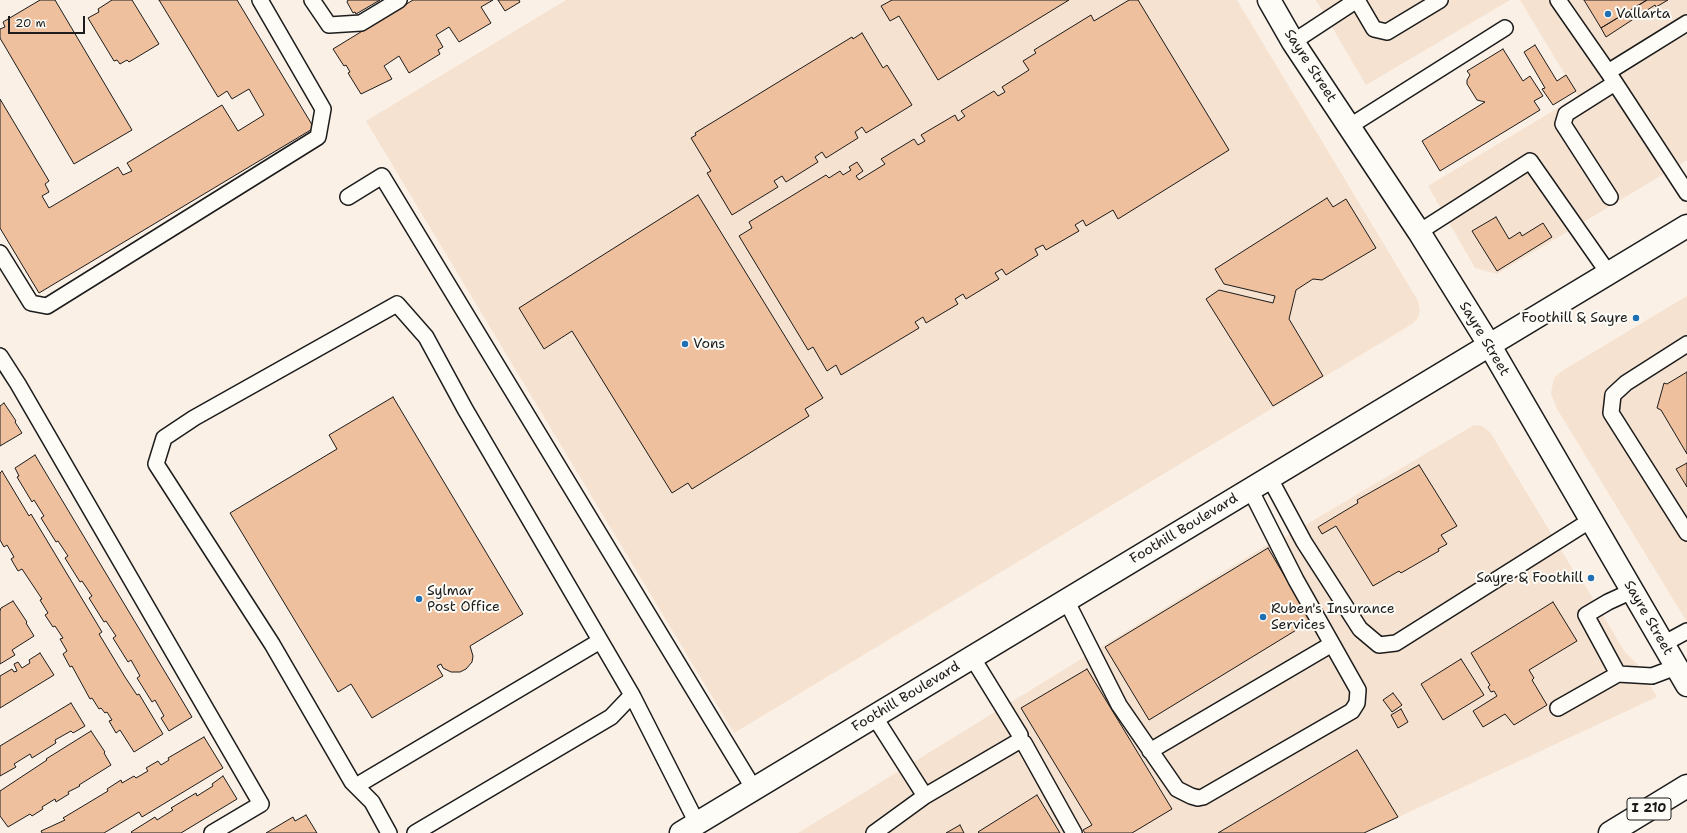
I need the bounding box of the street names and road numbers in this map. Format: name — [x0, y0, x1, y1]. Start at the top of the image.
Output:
street label: Sayre Street — [1280, 26, 1340, 106]
street label: Sayre Street — [1455, 299, 1513, 379]
street label: Foothill Boulevard — [1127, 490, 1241, 568]
street label: Sayre Street — [1620, 578, 1676, 658]
street label: Foothill Boulevard — [849, 658, 963, 736]
road number: I 210 — [1627, 798, 1671, 820]

